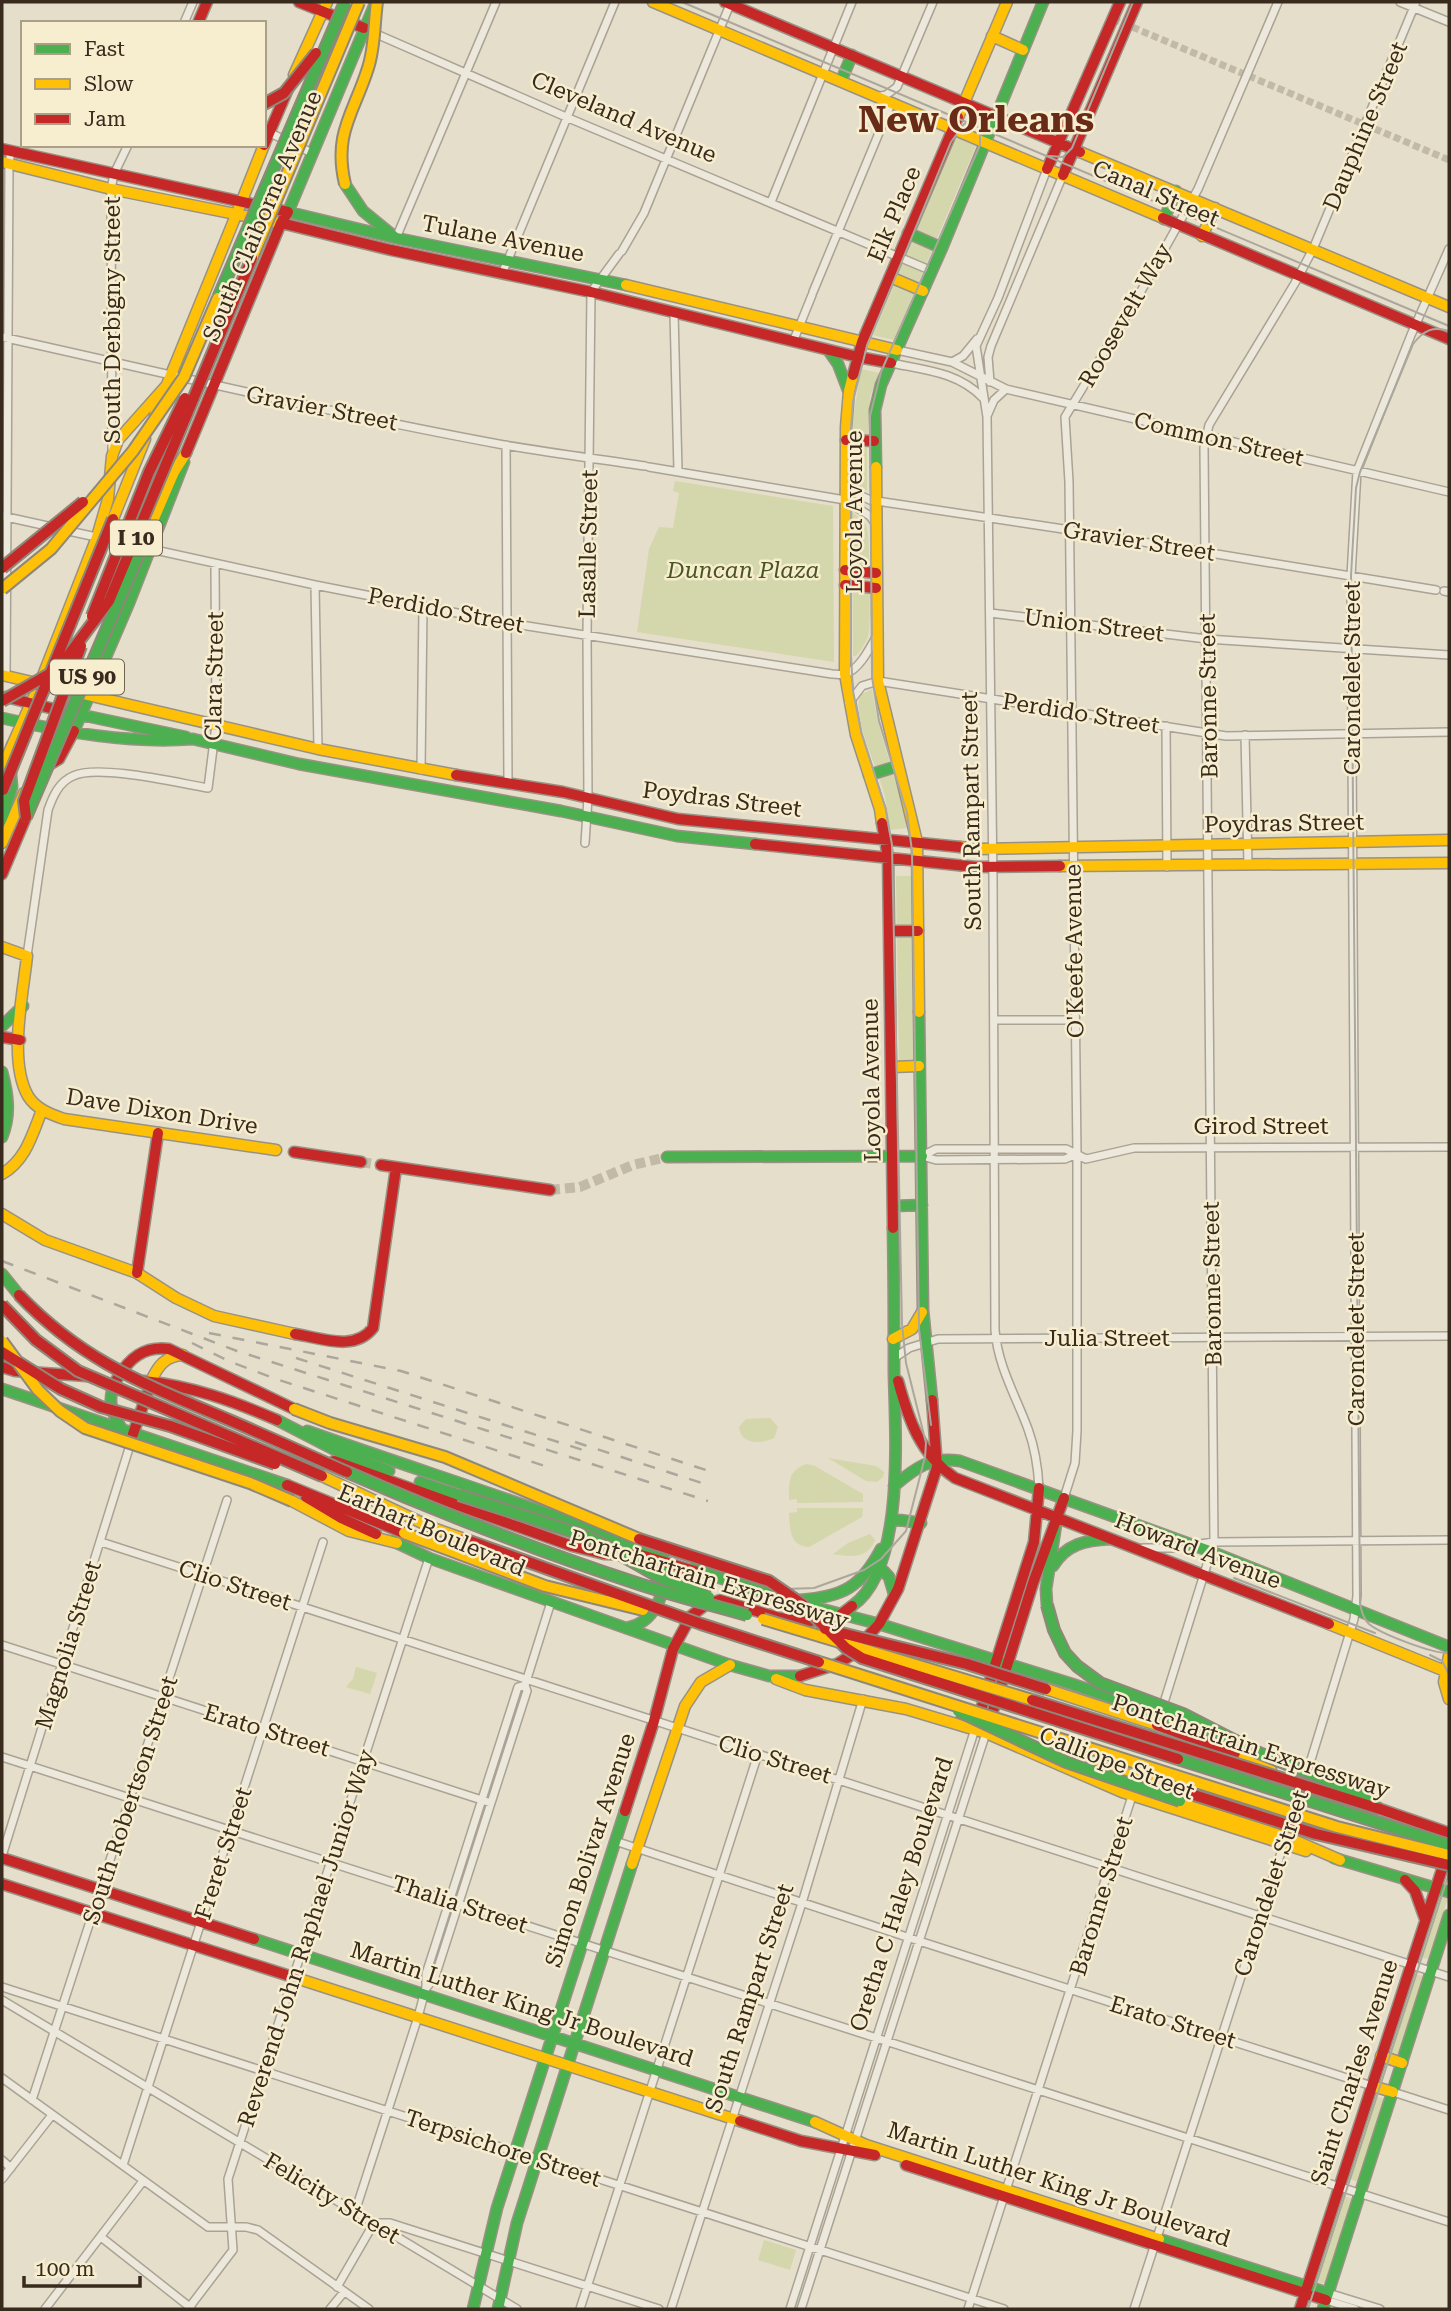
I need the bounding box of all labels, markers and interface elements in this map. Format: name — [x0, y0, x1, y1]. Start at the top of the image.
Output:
legend — [21, 21, 266, 147]
text: Fast — [84, 37, 125, 61]
street label: Dauphine Street — [1318, 37, 1413, 215]
street label: Cleveland Avenue — [527, 66, 721, 169]
text: Slow — [84, 72, 134, 96]
street label: South Claiborne Avenue — [197, 87, 328, 346]
district label: New Orleans — [858, 98, 1094, 141]
text: Jam — [84, 107, 126, 131]
street label: Canal Street — [1088, 155, 1224, 232]
street label: Elk Place — [862, 162, 927, 266]
street label: South Derbigny Street — [99, 196, 126, 444]
street label: Tulane Avenue — [419, 210, 586, 267]
street label: Roosevelt Way — [1073, 238, 1178, 392]
street label: Gravier Street — [244, 381, 400, 436]
street label: Common Street — [1131, 407, 1307, 472]
street label: Loyola Avenue — [841, 430, 868, 594]
street label: Lasalle Street — [574, 469, 603, 619]
street label: Gravier Street — [1061, 516, 1217, 567]
road number: I 10 — [110, 520, 162, 556]
park label: Duncan Plaza — [666, 557, 819, 584]
street label: Carondelet Street — [1339, 580, 1366, 775]
street label: Perdido Street — [365, 582, 527, 639]
street label: Union Street — [1022, 604, 1166, 648]
street label: Clara Street — [200, 611, 229, 741]
street label: Baronne Street — [1194, 613, 1223, 779]
road number: US 90 — [50, 660, 124, 694]
street label: Perdido Street — [1000, 688, 1162, 739]
street label: South Rampart Street — [956, 691, 987, 931]
street label: Poydras Street — [641, 776, 804, 823]
street label: Poydras Street — [1204, 809, 1365, 838]
street label: O'Keefe Avenue — [1059, 864, 1090, 1038]
street label: Loyola Avenue — [857, 998, 886, 1162]
street label: Dave Dixon Drive — [64, 1083, 260, 1140]
street label: Girod Street — [1194, 1113, 1329, 1140]
street label: Baronne Street — [1198, 1201, 1227, 1367]
street label: Carondelet Street — [1343, 1231, 1370, 1426]
street label: Julia Street — [1044, 1325, 1170, 1352]
street label: Earhart Boulevard — [334, 1479, 530, 1582]
street label: Howard Avenue — [1111, 1506, 1285, 1595]
street label: Pontchartrain Expressway — [566, 1524, 852, 1635]
street label: Clio Street — [175, 1555, 295, 1616]
street label: Magnolia Street — [30, 1557, 107, 1733]
street label: South Robertson Street — [78, 1672, 184, 1928]
street label: Pontchartrain Expressway — [1109, 1689, 1394, 1804]
street label: Erato Street — [201, 1698, 334, 1763]
street label: Calliope Street — [1035, 1721, 1199, 1806]
street label: Clio Street — [715, 1729, 835, 1790]
street label: Simon Bolivar Avenue — [540, 1730, 641, 1971]
street label: Reverend John Raphael Junior Way — [233, 1746, 380, 2130]
street label: Oretha C Haley Boulevard — [844, 1753, 959, 2035]
street label: Freret Street — [189, 1783, 258, 1923]
street label: Carondelet Street — [1229, 1786, 1314, 1980]
street label: Baronne Street — [1064, 1813, 1139, 1979]
street label: Thalia Street — [388, 1870, 532, 1939]
street label: South Rampart Street — [700, 1880, 799, 2116]
street label: Martin Luther King Jr Boulevard — [347, 1936, 697, 2073]
street label: Saint Charles Avenue — [1305, 1956, 1404, 2188]
street label: Erato Street — [1107, 1990, 1240, 2055]
street label: Terpsichore Street — [401, 2104, 605, 2193]
street label: Martin Luther King Jr Boulevard — [884, 2116, 1234, 2253]
street label: Felicity Street — [259, 2147, 405, 2250]
scale bar — [24, 2244, 140, 2288]
text: 100 m — [35, 2257, 95, 2281]

